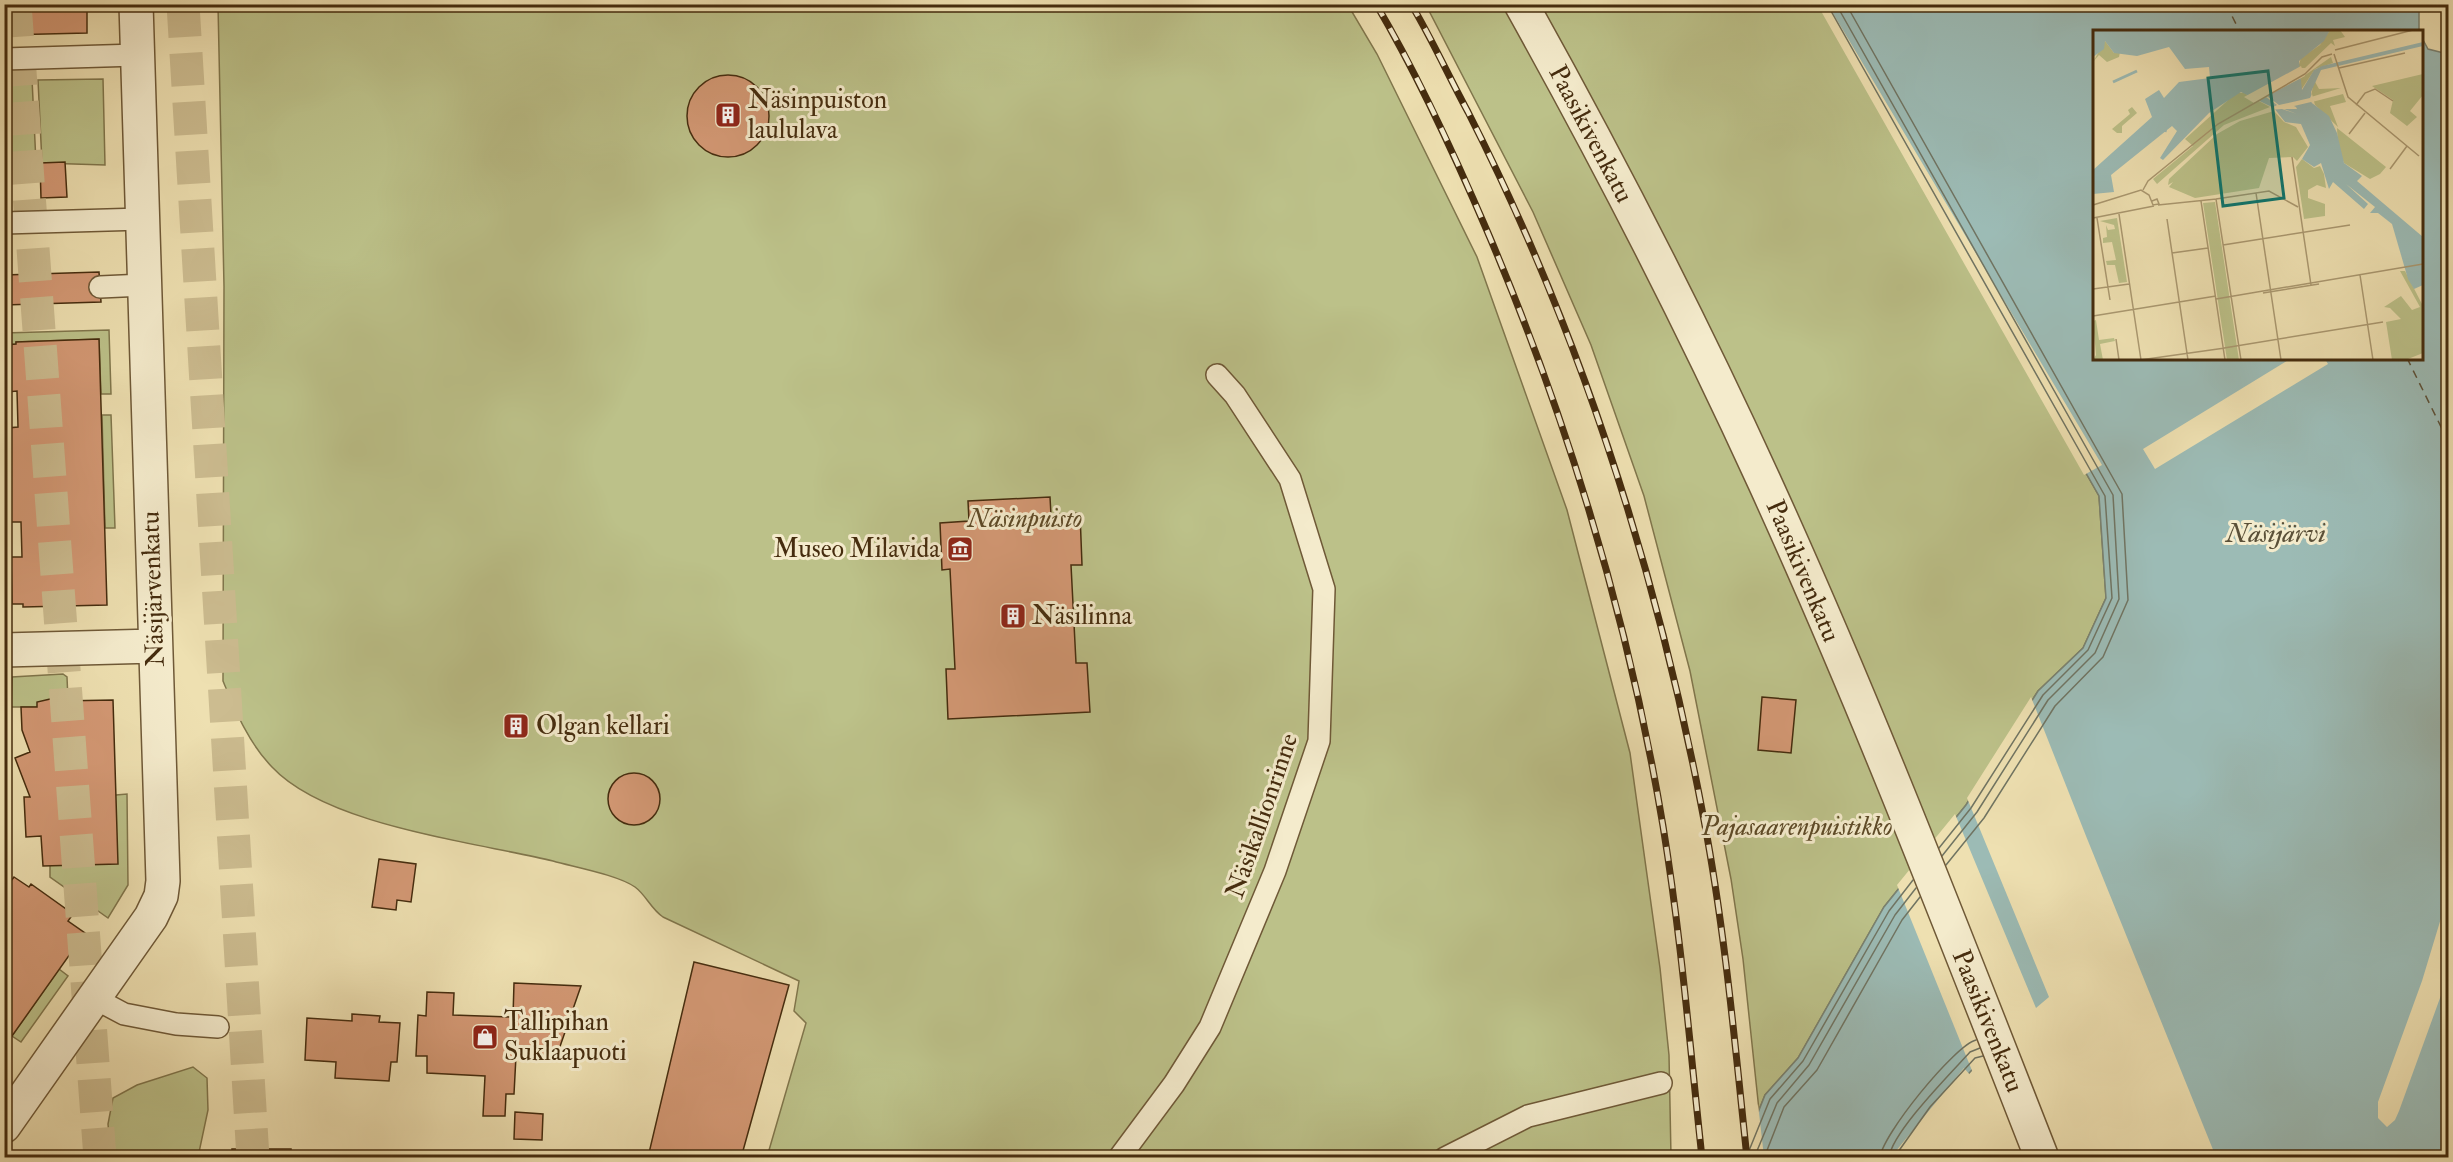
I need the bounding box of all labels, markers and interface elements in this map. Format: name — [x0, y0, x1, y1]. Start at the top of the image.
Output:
inset map — [2093, 30, 2423, 360]
street label: Paasikivenkatu — [1541, 60, 1641, 208]
place label: Näsinpuiston laululava — [748, 84, 887, 146]
building icon: Näsinpuiston laululava — [713, 100, 743, 130]
street label: Paasikivenkatu — [1759, 495, 1847, 647]
park label: Näsinpuisto — [966, 503, 1082, 535]
street label: Näsijärvenkatu — [134, 511, 172, 667]
water label: Näsijärvi — [2224, 517, 2326, 550]
place label: Museo Milavida — [774, 533, 940, 565]
museum icon: Museo Milavida — [945, 534, 975, 564]
place label: Näsilinna — [1032, 600, 1133, 632]
building icon: Näsilinna — [998, 601, 1028, 631]
place label: Olgan kellari — [536, 710, 670, 742]
building icon: Olgan kellari — [501, 711, 531, 741]
street label: Näsikallionrinne — [1219, 729, 1305, 903]
park label: Pajasaarenpuistikko — [1701, 811, 1892, 843]
street label: Paasikivenkatu — [1945, 945, 2031, 1097]
place label: Tallipihan Suklaapuoti — [504, 1006, 627, 1069]
shop icon: Tallipihan Suklaapuoti — [470, 1022, 500, 1052]

